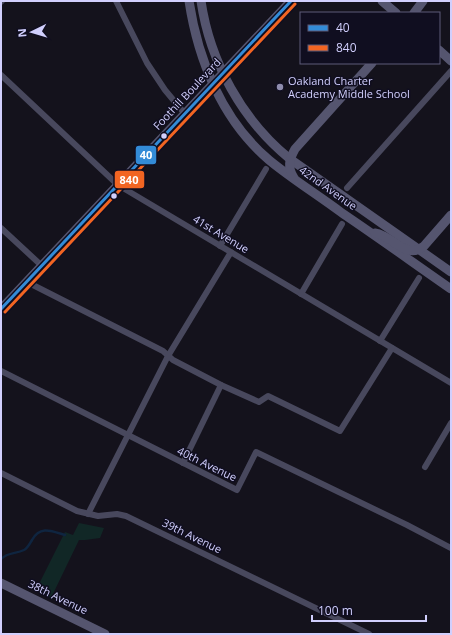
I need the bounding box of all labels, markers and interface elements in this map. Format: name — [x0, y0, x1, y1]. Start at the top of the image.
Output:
north arrow — [12, 12, 52, 52]
legend — [300, 12, 440, 64]
text: 40 — [336, 19, 350, 36]
text: N — [14, 28, 29, 38]
text: 840 — [336, 39, 357, 56]
street label: Foothill Boulevard — [149, 55, 224, 133]
place label: Oakland Charter Academy Middle School — [288, 73, 410, 101]
marker: Oakland Charter Academy Middle School — [275, 82, 285, 92]
unlabelled marker — [159, 131, 169, 141]
line badge: 40 — [135, 145, 157, 165]
text: 40 — [140, 147, 152, 162]
street label: 42nd Avenue — [296, 162, 360, 213]
line badge: 840 — [114, 170, 145, 189]
text: 840 — [120, 172, 138, 187]
unlabelled marker — [109, 191, 119, 201]
street label: 41st Avenue — [190, 211, 252, 256]
street label: 40th Avenue — [175, 443, 239, 484]
street label: 39th Avenue — [160, 515, 224, 556]
street label: 38th Avenue — [26, 576, 90, 617]
scale bar — [312, 597, 426, 623]
text: 100 m — [318, 602, 353, 619]

